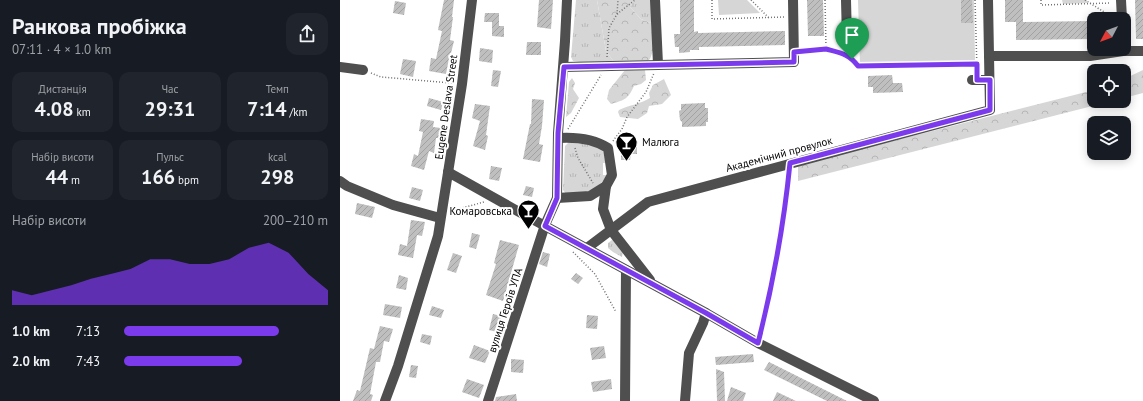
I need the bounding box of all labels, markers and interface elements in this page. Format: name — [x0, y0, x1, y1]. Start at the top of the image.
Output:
text: Ранкова пробіжка — [12, 12, 187, 40]
north arrow — [1087, 12, 1131, 56]
map controls — [1087, 12, 1131, 160]
button: share — [286, 13, 328, 55]
pin — [835, 18, 869, 59]
icon: arrive — [841, 24, 863, 46]
text: 07:11 · 4 × 1.0 km — [12, 41, 111, 58]
street label: Eugene Deslava Street — [432, 53, 460, 160]
button: locate — [1087, 64, 1131, 108]
text: Дистанція — [39, 82, 87, 96]
text: Час — [161, 82, 179, 96]
text: Темп — [266, 82, 289, 96]
text: 4.08 — [35, 96, 74, 122]
text: 29:31 — [145, 96, 195, 122]
text: 7:14 — [247, 96, 287, 122]
text: km — [74, 105, 91, 119]
text: /km — [287, 105, 308, 119]
button: layers — [1087, 116, 1131, 160]
bar icon: Малюга — [613, 129, 639, 162]
street label: Академічний провулок — [724, 133, 835, 175]
place label: Малюга — [642, 135, 679, 149]
text: Набір висоти — [31, 150, 94, 164]
text: Пульс — [156, 150, 184, 164]
text: kcal — [268, 150, 287, 164]
text: 44 — [45, 164, 68, 190]
text: 166 — [141, 164, 175, 190]
text: 298 — [260, 164, 294, 190]
text: m — [68, 173, 80, 187]
text: bpm — [175, 173, 199, 187]
bar icon: Комаровська — [515, 198, 541, 231]
place label: Комаровська — [449, 204, 512, 218]
text: Набір висоти — [12, 212, 86, 229]
text: 200–210 m — [263, 212, 328, 229]
street label: вулиця Героїв УПА — [485, 265, 525, 354]
text: 1.0 km — [12, 323, 50, 340]
text: 7:13 — [76, 323, 100, 340]
text: 2.0 km — [12, 353, 50, 370]
text: 7:43 — [76, 353, 100, 370]

